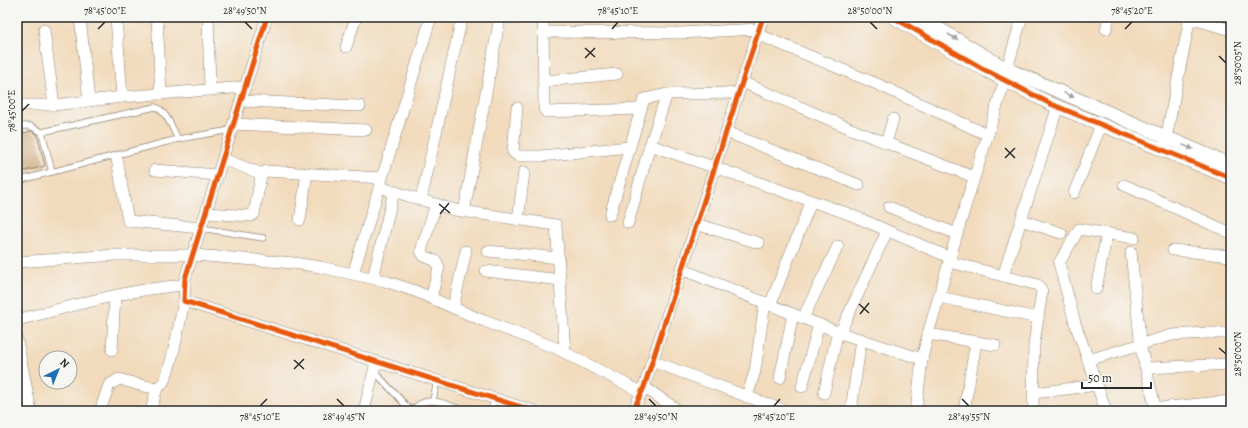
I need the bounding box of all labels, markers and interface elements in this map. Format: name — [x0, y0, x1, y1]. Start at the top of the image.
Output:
text: 78°45'00"E — [84, 4, 126, 17]
text: 28°49'50"N — [223, 4, 267, 17]
text: 78°45'10"E — [598, 4, 638, 17]
text: 28°50'00"N — [848, 4, 892, 17]
text: 78°45'20"E — [1111, 4, 1153, 17]
one-way arrow — [947, 33, 959, 40]
text: 28°50'05"N — [1231, 41, 1244, 85]
text: 78°45'00"E — [5, 90, 18, 132]
one-way arrow — [1063, 93, 1075, 99]
one-way arrow — [1182, 144, 1193, 150]
text: 28°50'00"N — [1231, 332, 1244, 376]
north arrow — [38, 350, 78, 390]
text: N — [56, 355, 73, 371]
scale bar — [1082, 364, 1151, 390]
text: 50 m — [1088, 370, 1112, 386]
text: 78°45'10"E — [240, 410, 280, 423]
text: 28°49'45"N — [323, 410, 365, 423]
text: 28°49'50"N — [634, 410, 678, 423]
text: 78°45'20"E — [753, 410, 795, 423]
text: 28°49'55"N — [948, 410, 990, 423]

